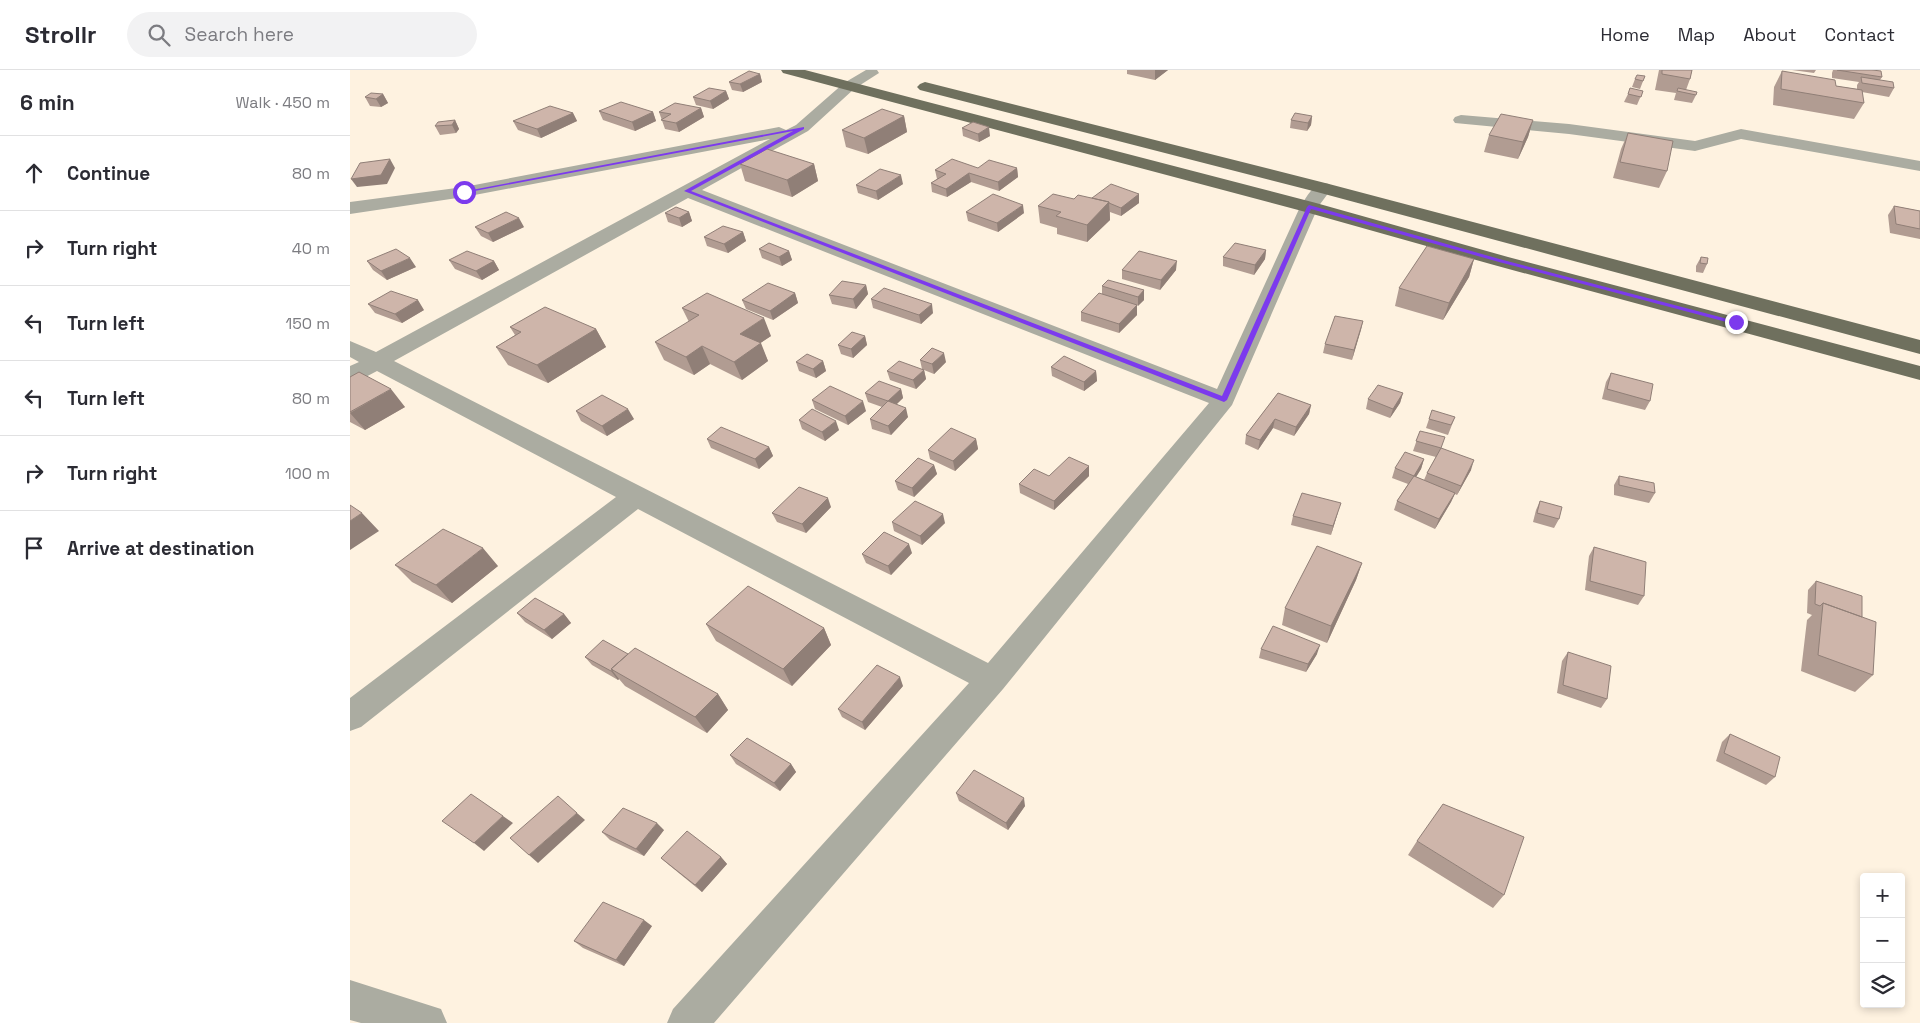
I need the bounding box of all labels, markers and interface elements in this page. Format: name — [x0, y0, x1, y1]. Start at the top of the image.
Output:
search box — [127, 12, 477, 57]
text: Strollr — [25, 19, 97, 50]
icon: search — [145, 21, 173, 49]
text: Search here — [185, 22, 294, 47]
text: Home — [1601, 23, 1650, 46]
text: Map — [1678, 23, 1715, 46]
text: About — [1743, 23, 1797, 46]
text: Contact — [1825, 23, 1895, 46]
text: 6 min — [20, 89, 75, 116]
text: Walk · 450 m — [236, 92, 330, 113]
icon: ahead — [20, 159, 48, 187]
text: Continue — [67, 161, 150, 186]
text: 80 m — [292, 163, 330, 184]
route start — [453, 181, 476, 204]
icon: right — [20, 234, 48, 262]
text: Turn right — [67, 236, 157, 261]
text: 40 m — [292, 238, 330, 259]
icon: left — [20, 309, 48, 337]
text: Turn left — [67, 311, 145, 336]
route end — [1725, 311, 1748, 334]
text: 150 m — [286, 313, 330, 334]
icon: left — [20, 384, 48, 412]
text: Turn left — [67, 386, 145, 411]
text: 80 m — [292, 388, 330, 409]
icon: right — [20, 459, 48, 487]
text: Turn right — [67, 461, 157, 486]
text: 100 m — [285, 463, 330, 484]
icon: arrive — [20, 534, 48, 562]
text: Arrive at destination — [67, 536, 255, 561]
map controls — [1860, 873, 1905, 1008]
button: + — [1860, 873, 1905, 918]
button: − — [1860, 918, 1905, 963]
button: layers — [1860, 963, 1905, 1008]

